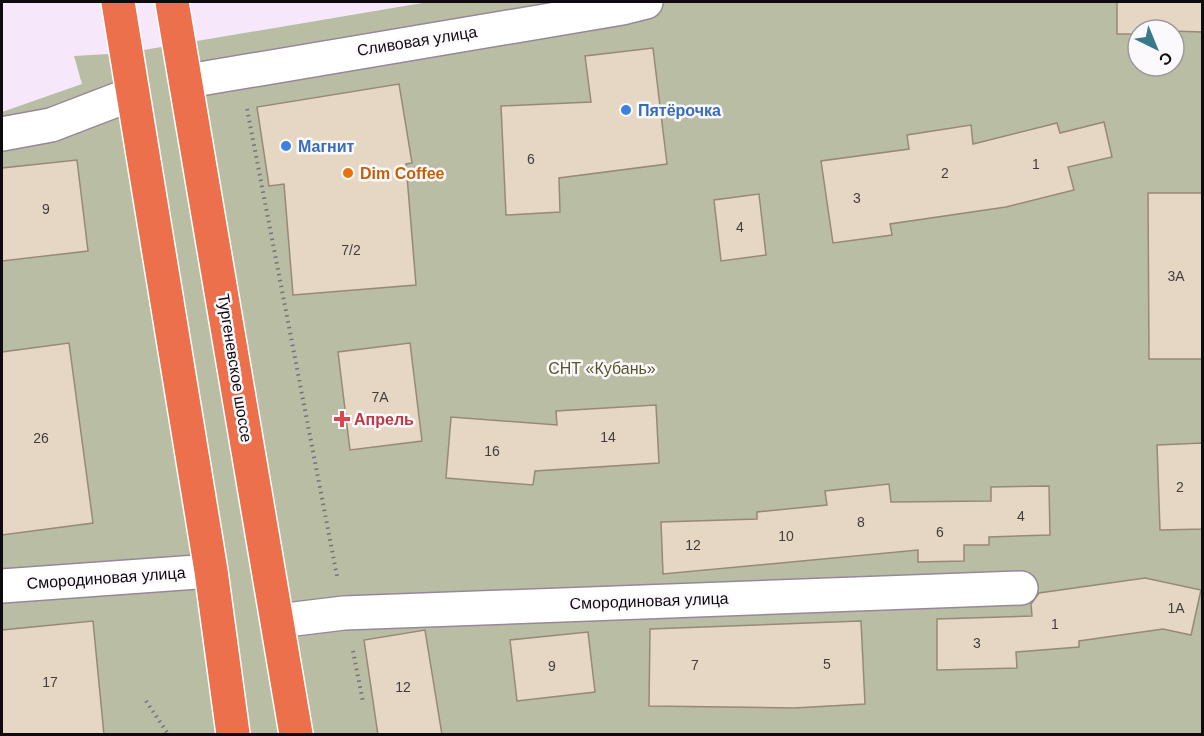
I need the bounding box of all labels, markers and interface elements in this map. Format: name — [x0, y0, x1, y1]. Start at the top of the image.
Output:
north arrow — [1126, 18, 1186, 78]
street label: Сливовая улица — [356, 23, 478, 59]
text: С — [1156, 48, 1176, 69]
place label: Пятёрочка — [638, 102, 721, 119]
marker: Пятёрочка — [619, 103, 633, 117]
place label: Магнит — [298, 138, 355, 155]
marker: Магнит — [279, 139, 293, 153]
house number: 6 — [527, 151, 535, 167]
house number: 1 — [1032, 156, 1040, 172]
place label: Dim Coffee — [360, 165, 445, 182]
house number: 2 — [941, 165, 949, 181]
marker: Dim Coffee — [341, 166, 355, 180]
house number: 3 — [853, 190, 861, 206]
house number: 9 — [42, 201, 50, 217]
house number: 4 — [736, 219, 744, 235]
house number: 7/2 — [341, 242, 361, 258]
house number: 3А — [1167, 268, 1185, 284]
street label: Тургеневское шоссе — [215, 293, 255, 444]
park label: СНТ «Кубань» — [548, 360, 656, 377]
house number: 7А — [371, 389, 389, 405]
place label: Апрель — [354, 411, 414, 428]
marker: Апрель — [335, 412, 349, 426]
house number: 14 — [600, 429, 616, 445]
house number: 26 — [33, 430, 49, 446]
house number: 16 — [484, 443, 500, 459]
house number: 2 — [1176, 479, 1184, 495]
house number: 4 — [1017, 508, 1025, 524]
house number: 8 — [857, 514, 865, 530]
house number: 6 — [936, 524, 944, 540]
house number: 10 — [778, 528, 794, 544]
house number: 12 — [685, 537, 701, 553]
street label: Смородиновая улица — [26, 564, 186, 592]
street label: Смородиновая улица — [569, 590, 729, 612]
house number: 1А — [1167, 600, 1185, 616]
house number: 1 — [1051, 616, 1059, 632]
house number: 3 — [973, 635, 981, 651]
house number: 5 — [823, 656, 831, 672]
house number: 7 — [691, 657, 699, 673]
house number: 9 — [548, 658, 556, 674]
house number: 17 — [42, 674, 58, 690]
house number: 12 — [395, 679, 411, 695]

